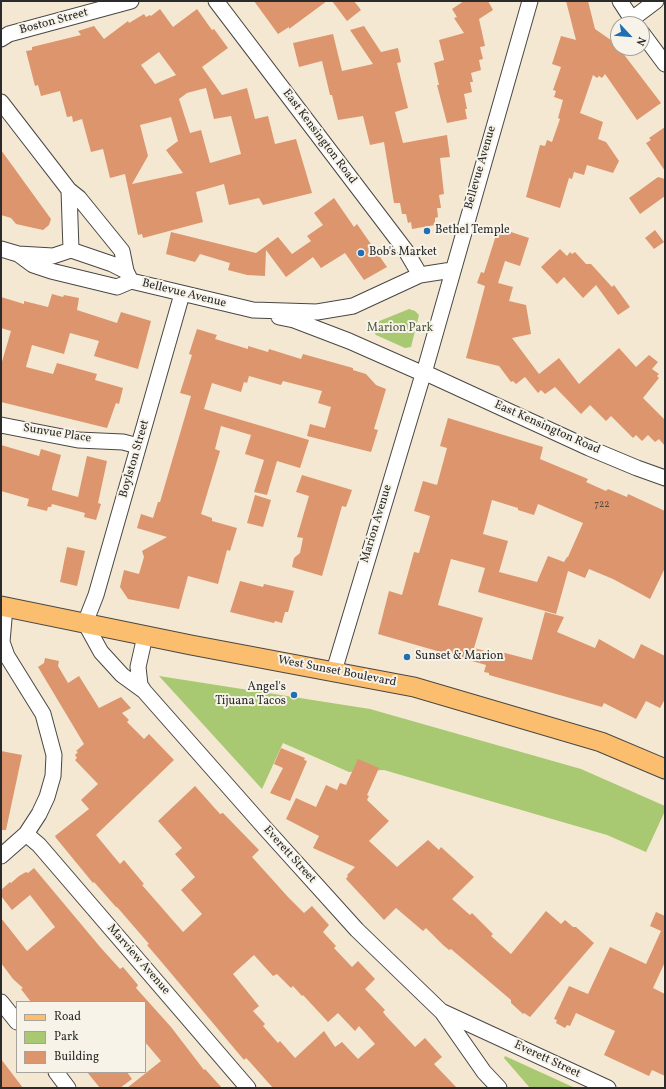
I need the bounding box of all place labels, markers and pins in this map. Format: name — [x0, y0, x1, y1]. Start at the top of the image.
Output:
place label: Bethel Temple — [435, 224, 510, 238]
marker: Bethel Temple — [422, 226, 432, 236]
place label: Bob's Market — [369, 246, 437, 260]
marker: Bob's Market — [356, 248, 366, 258]
place label: Sunset & Marion — [415, 650, 504, 664]
marker: Sunset & Marion — [402, 652, 412, 662]
place label: Angel's Tijuana Tacos — [215, 681, 286, 709]
marker: Angel's Tijuana Tacos — [289, 690, 299, 700]

